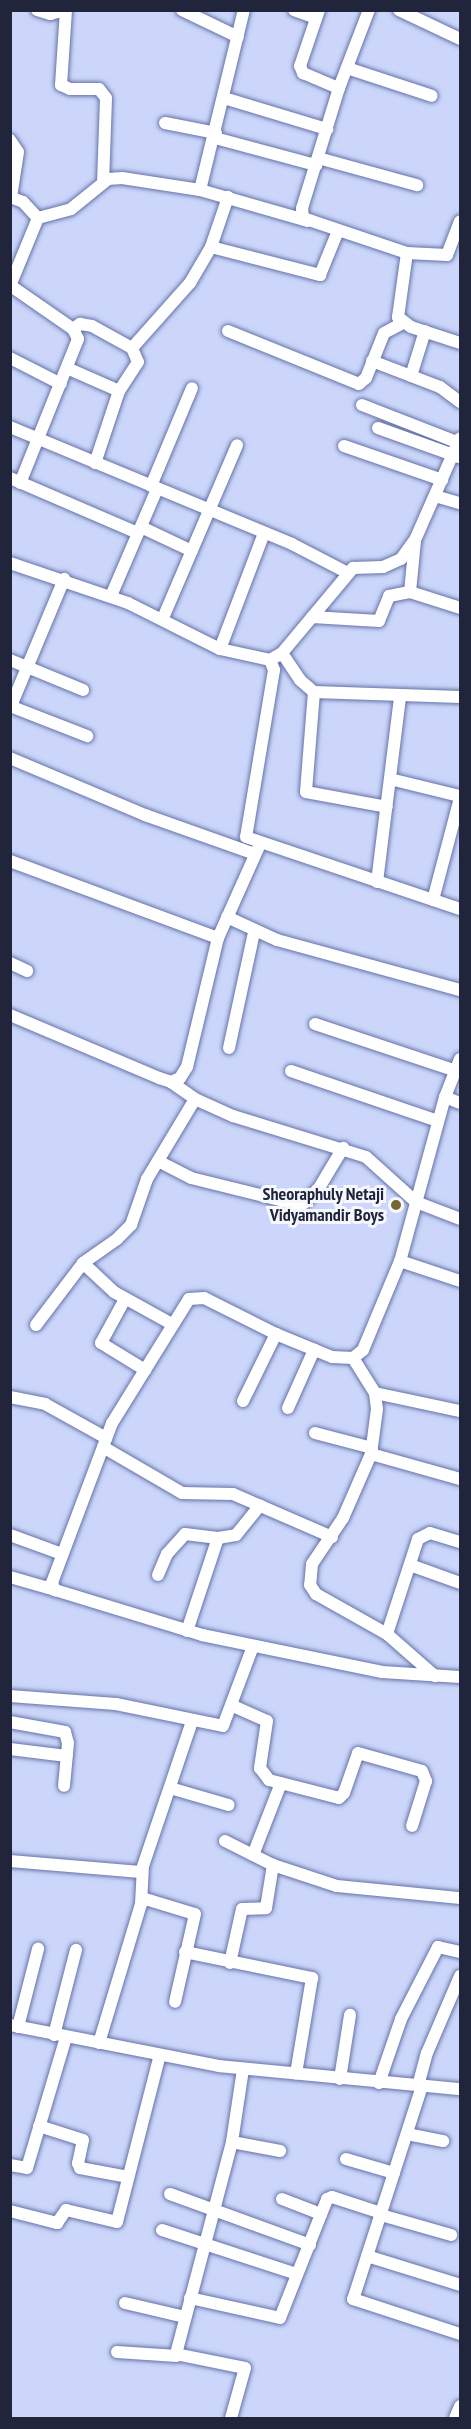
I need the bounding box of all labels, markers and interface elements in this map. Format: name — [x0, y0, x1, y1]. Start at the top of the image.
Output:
place label: Sheoraphuly Netaji Vidyamandir Boys — [262, 1184, 384, 1226]
marker: Sheoraphuly Netaji Vidyamandir Boys — [389, 1198, 403, 1212]

